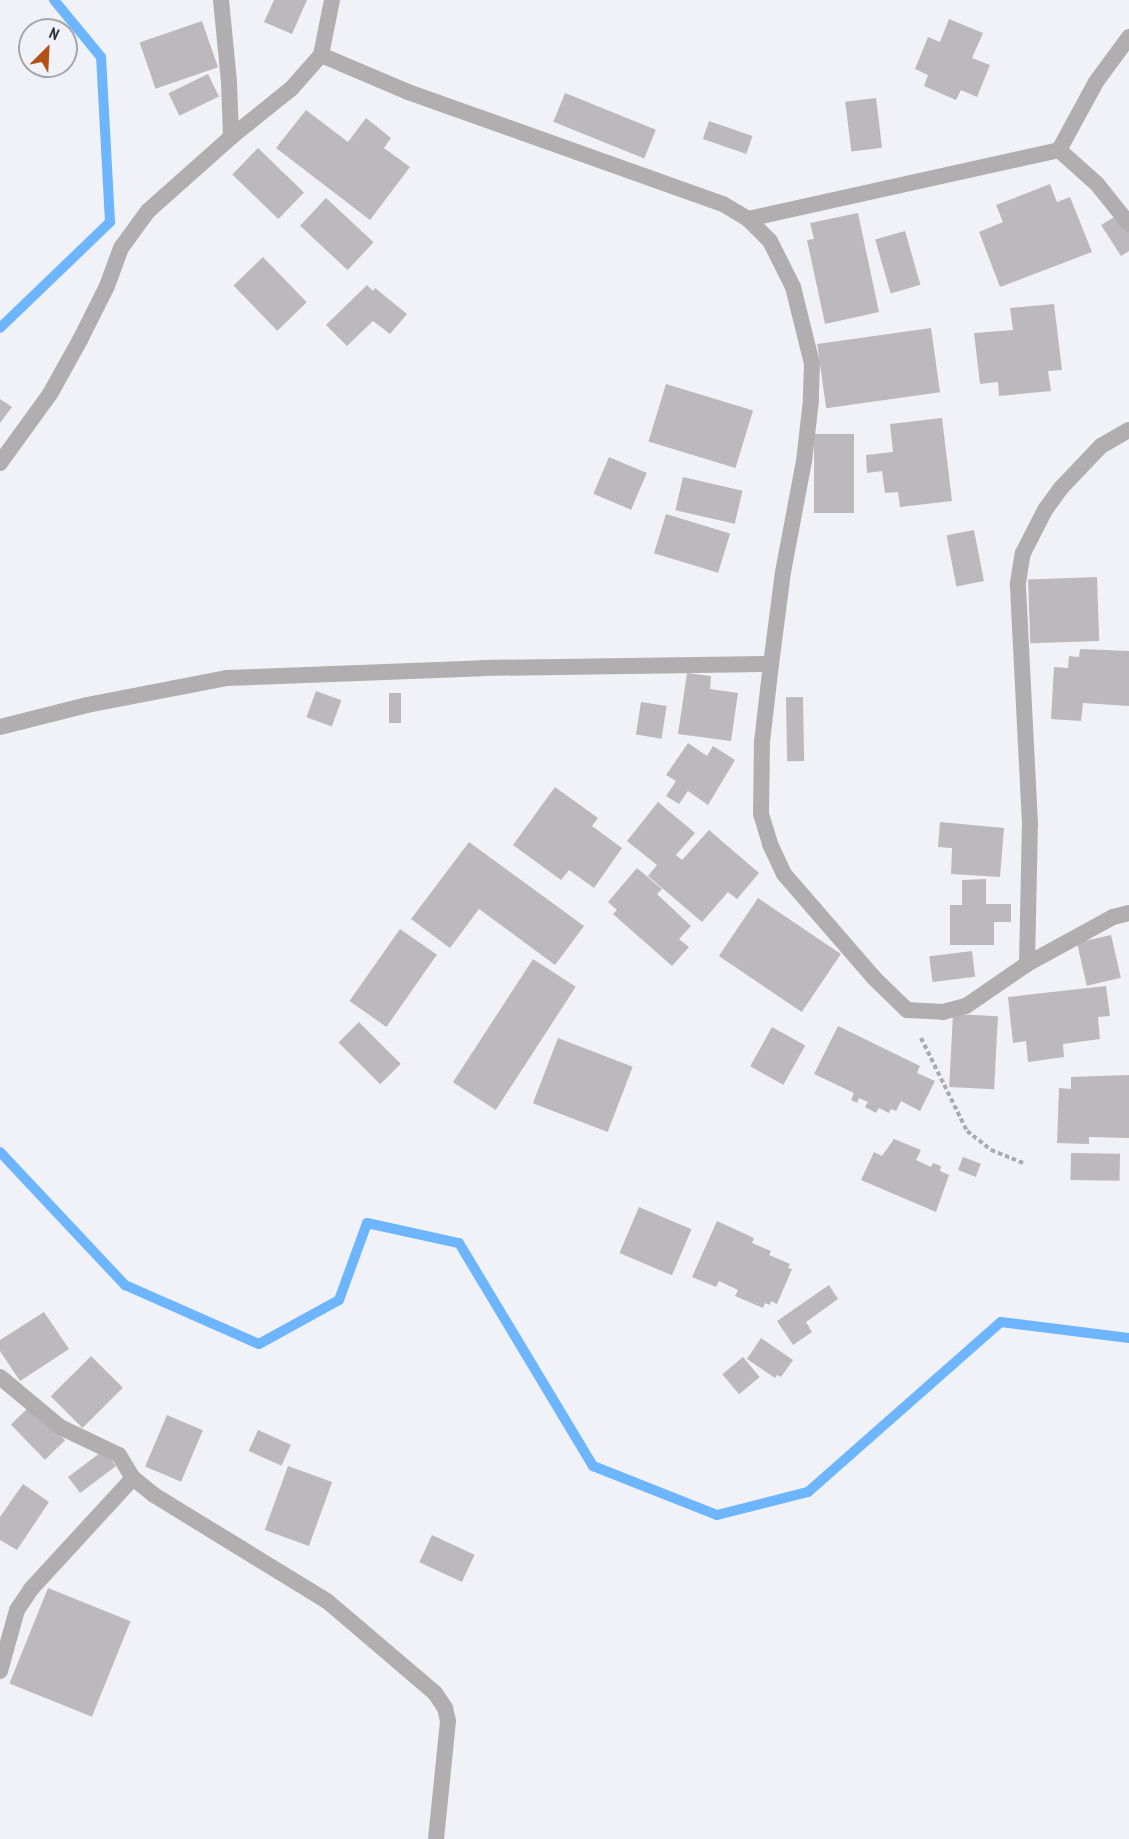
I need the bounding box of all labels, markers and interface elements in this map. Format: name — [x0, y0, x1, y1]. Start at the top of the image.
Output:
north arrow — [18, 18, 78, 78]
text: N — [46, 22, 63, 44]

